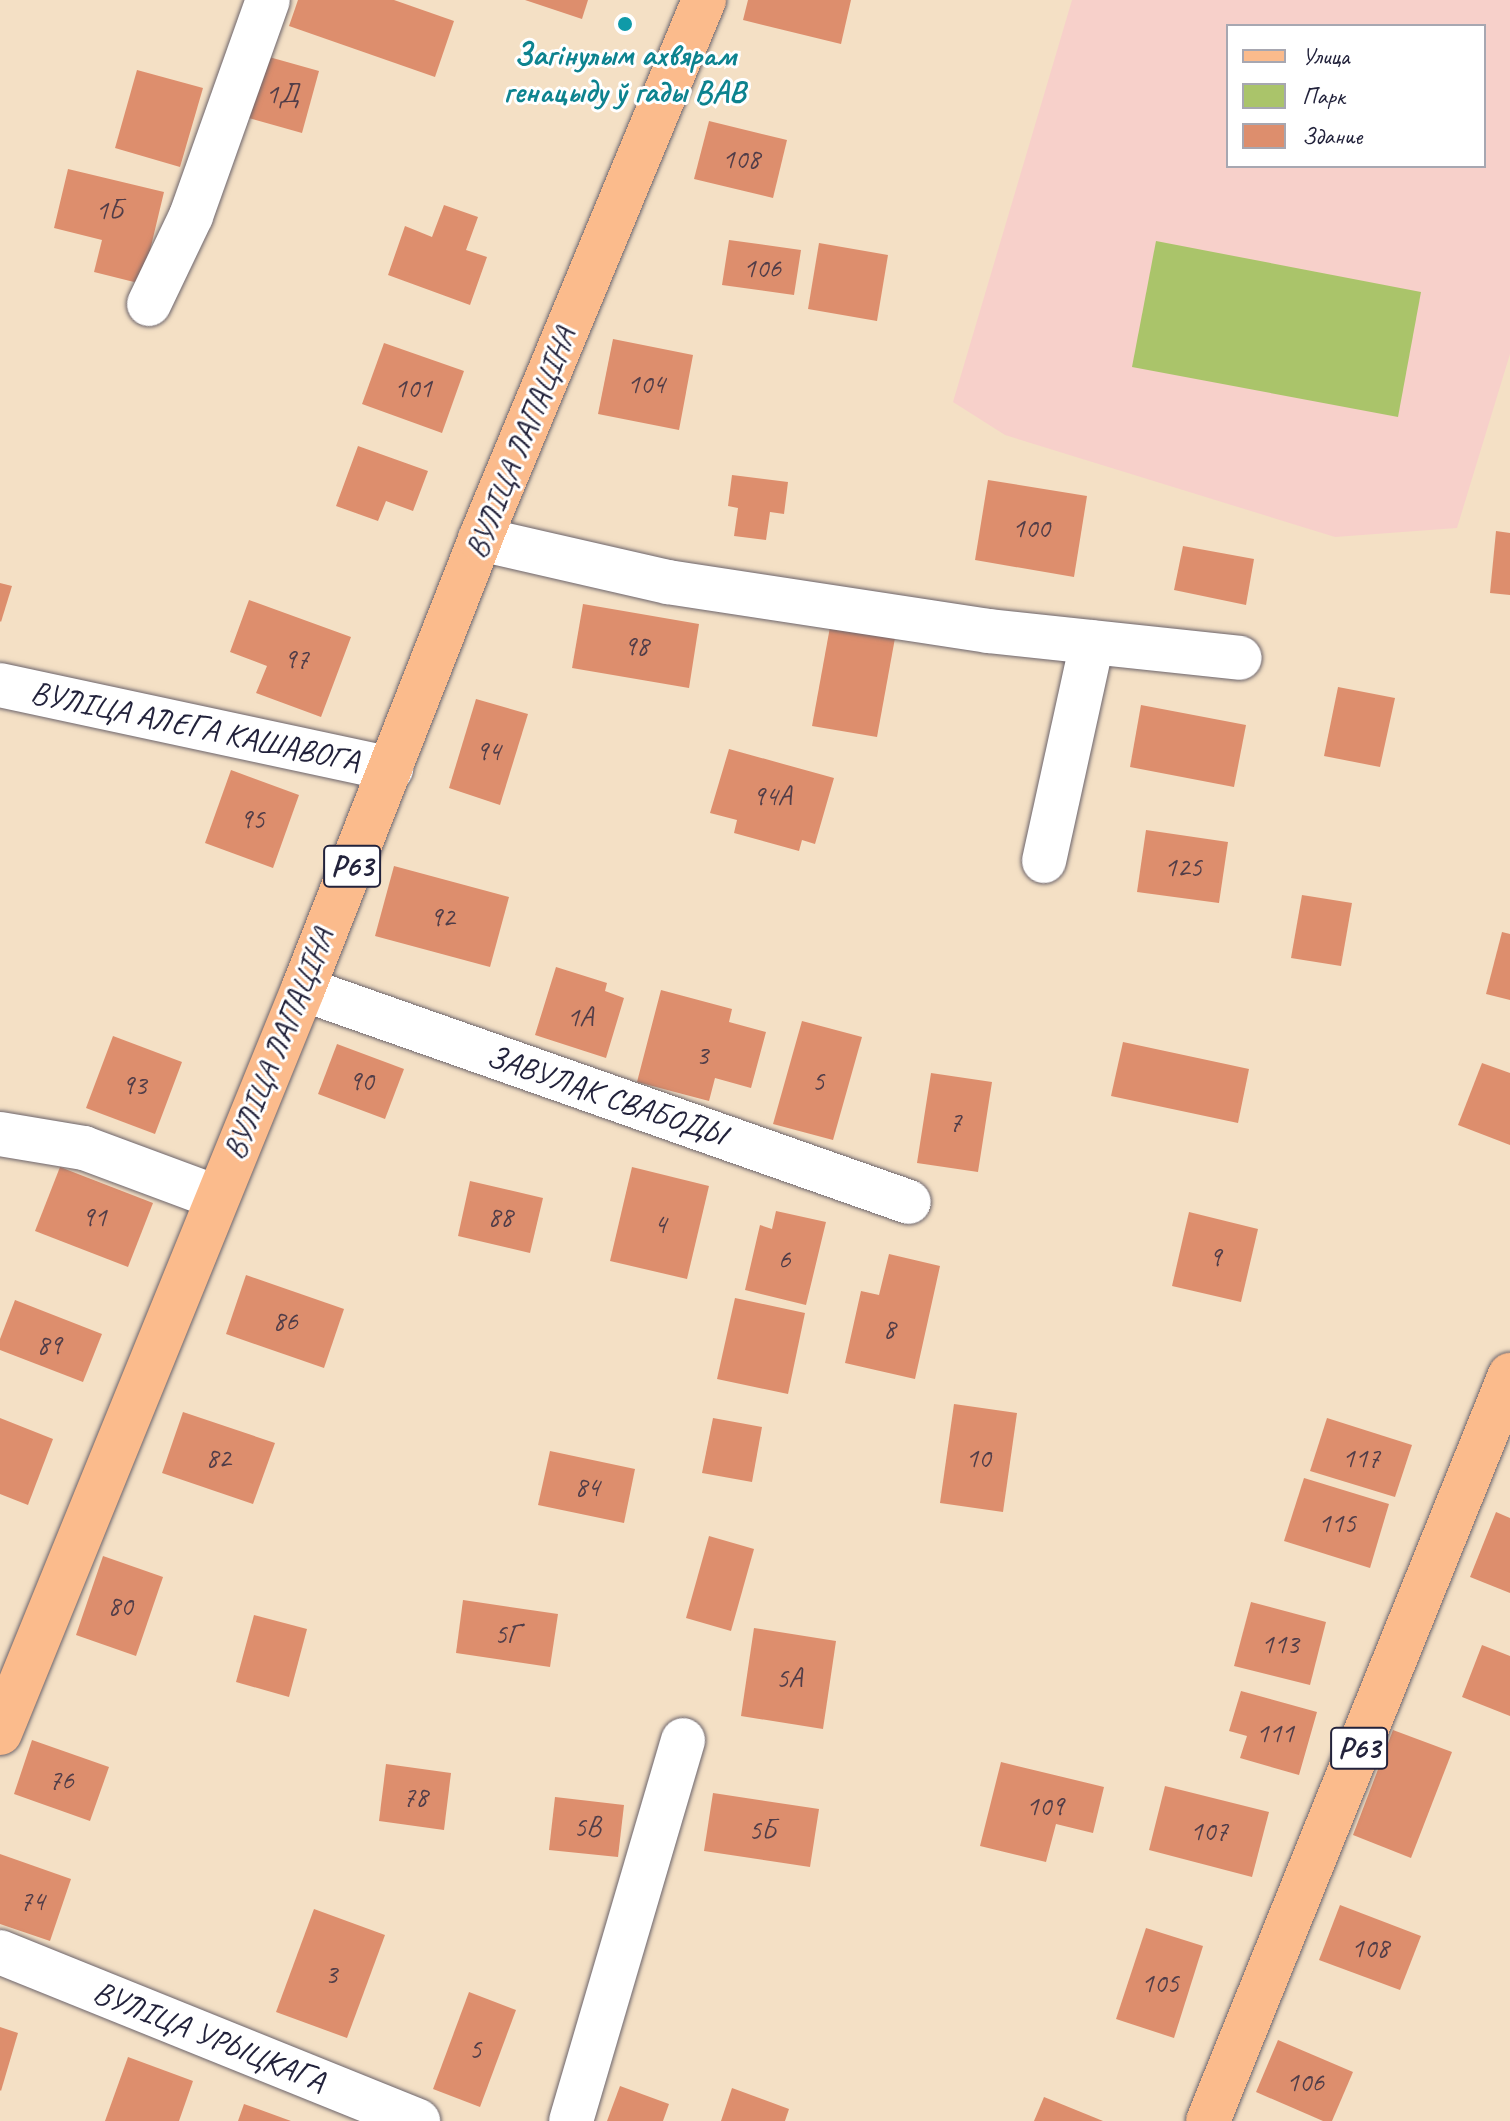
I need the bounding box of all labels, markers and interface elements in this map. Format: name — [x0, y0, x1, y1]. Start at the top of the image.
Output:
marker: Загінулым ахвярам генацыду ў гады ВАВ — [616, 15, 634, 33]
legend — [1226, 24, 1486, 168]
place label: Загінулым ахвярам генацыду ў гады ВАВ — [504, 37, 746, 112]
text: Улица — [1302, 41, 1350, 71]
house number: 1Д — [266, 77, 298, 111]
text: Парк — [1302, 81, 1345, 111]
text: Здание — [1302, 121, 1362, 151]
house number: 108 — [722, 142, 760, 176]
house number: 1Б — [96, 193, 122, 227]
house number: 106 — [743, 251, 781, 285]
street label: ВУЛІЦА ЛАПАЦІНА — [457, 321, 585, 565]
house number: 104 — [627, 367, 665, 401]
house number: 101 — [394, 371, 432, 405]
house number: 100 — [1012, 511, 1050, 545]
house number: 98 — [623, 629, 649, 663]
house number: 97 — [283, 642, 309, 676]
street label: ВУЛІЦА АЛЕГА КАШАВОГА — [26, 673, 364, 781]
house number: 94 — [475, 734, 501, 768]
house number: 94А — [752, 779, 792, 813]
house number: 95 — [239, 802, 265, 836]
road number: Р63 — [322, 840, 382, 892]
house number: 125 — [1164, 850, 1202, 884]
house number: 92 — [429, 900, 455, 934]
street label: ВУЛІЦА ЛАПАЦІНА — [215, 922, 343, 1166]
house number: 1А — [567, 1000, 593, 1034]
street label: ЗАВУЛАК СВАБОДЫ — [482, 1037, 730, 1155]
house number: 3 — [696, 1038, 708, 1072]
house number: 90 — [348, 1064, 374, 1098]
house number: 5 — [812, 1064, 824, 1098]
house number: 93 — [121, 1068, 147, 1102]
house number: 7 — [949, 1105, 961, 1139]
house number: 91 — [81, 1200, 107, 1234]
house number: 88 — [487, 1200, 513, 1234]
house number: 4 — [654, 1207, 666, 1241]
house number: 9 — [1209, 1240, 1221, 1274]
house number: 6 — [778, 1242, 790, 1276]
house number: 86 — [272, 1304, 298, 1338]
house number: 8 — [883, 1312, 895, 1346]
house number: 89 — [36, 1328, 62, 1362]
house number: 82 — [205, 1441, 231, 1475]
house number: 10 — [965, 1441, 991, 1475]
house number: 117 — [1342, 1441, 1380, 1475]
house number: 84 — [574, 1470, 600, 1504]
house number: 115 — [1318, 1506, 1356, 1540]
house number: 80 — [107, 1589, 133, 1623]
house number: 5Г — [494, 1617, 520, 1651]
house number: 113 — [1261, 1627, 1299, 1661]
house number: 5А — [776, 1661, 802, 1695]
house number: 111 — [1256, 1716, 1294, 1750]
road number: Р63 — [1329, 1722, 1389, 1774]
house number: 76 — [48, 1763, 74, 1797]
house number: 78 — [402, 1780, 428, 1814]
house number: 109 — [1026, 1789, 1064, 1823]
house number: 5В — [574, 1810, 600, 1844]
house number: 5Б — [749, 1813, 775, 1847]
house number: 107 — [1190, 1814, 1228, 1848]
house number: 74 — [19, 1884, 45, 1918]
house number: 108 — [1351, 1931, 1389, 1965]
house number: 3 — [325, 1957, 337, 1991]
house number: 105 — [1141, 1966, 1179, 2000]
street label: ВУЛІЦА УРЫЦКАГА — [88, 1973, 330, 2101]
house number: 5 — [469, 2032, 481, 2066]
house number: 106 — [1286, 2065, 1324, 2099]

